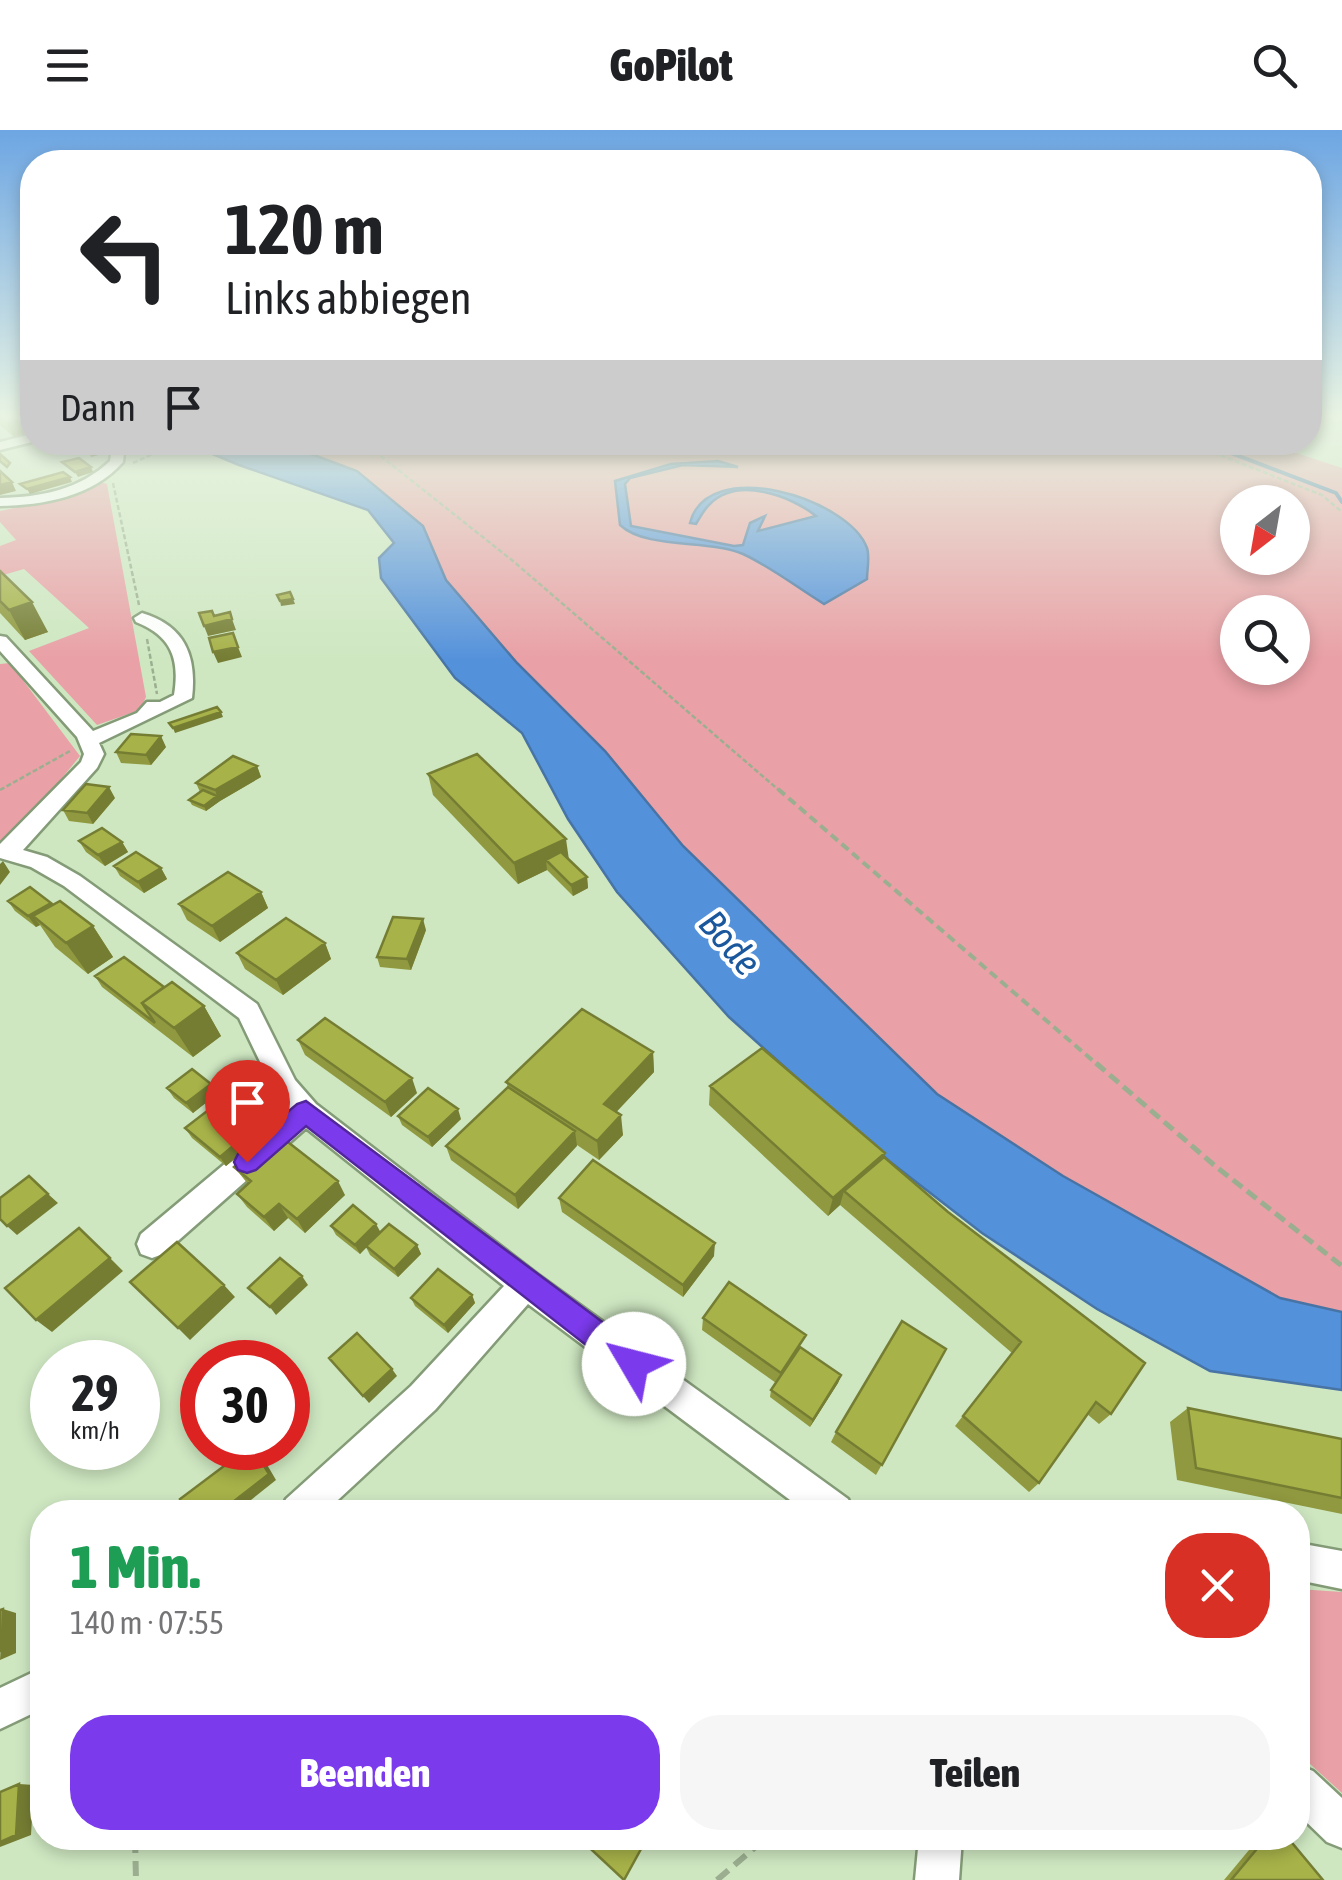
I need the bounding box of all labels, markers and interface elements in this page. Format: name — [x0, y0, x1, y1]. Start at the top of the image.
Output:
icon: menu — [40, 38, 95, 93]
icon: search — [1247, 38, 1302, 93]
text: GoPilot — [610, 39, 732, 91]
text: 120 m — [225, 189, 384, 269]
icon: left — [60, 190, 190, 320]
text: Links abbiegen — [225, 272, 472, 324]
icon: arrive — [156, 380, 211, 435]
text: Dann — [60, 386, 136, 429]
north arrow — [1220, 485, 1310, 575]
map controls — [1220, 485, 1310, 685]
button: search — [1220, 595, 1310, 685]
water label: Bode — [691, 902, 770, 984]
pin — [205, 1060, 290, 1163]
icon: arrive — [220, 1075, 275, 1130]
position arrow — [582, 1312, 686, 1416]
speed limit sign: 30 — [180, 1340, 310, 1470]
text: 29 — [71, 1364, 118, 1422]
text: km/h — [70, 1416, 120, 1444]
text: 1 Min. — [70, 1532, 200, 1601]
button: close — [1165, 1533, 1270, 1638]
text: 140 m · 07:55 — [70, 1604, 224, 1641]
button: Beenden — [70, 1715, 660, 1830]
button: Teilen — [680, 1715, 1270, 1830]

